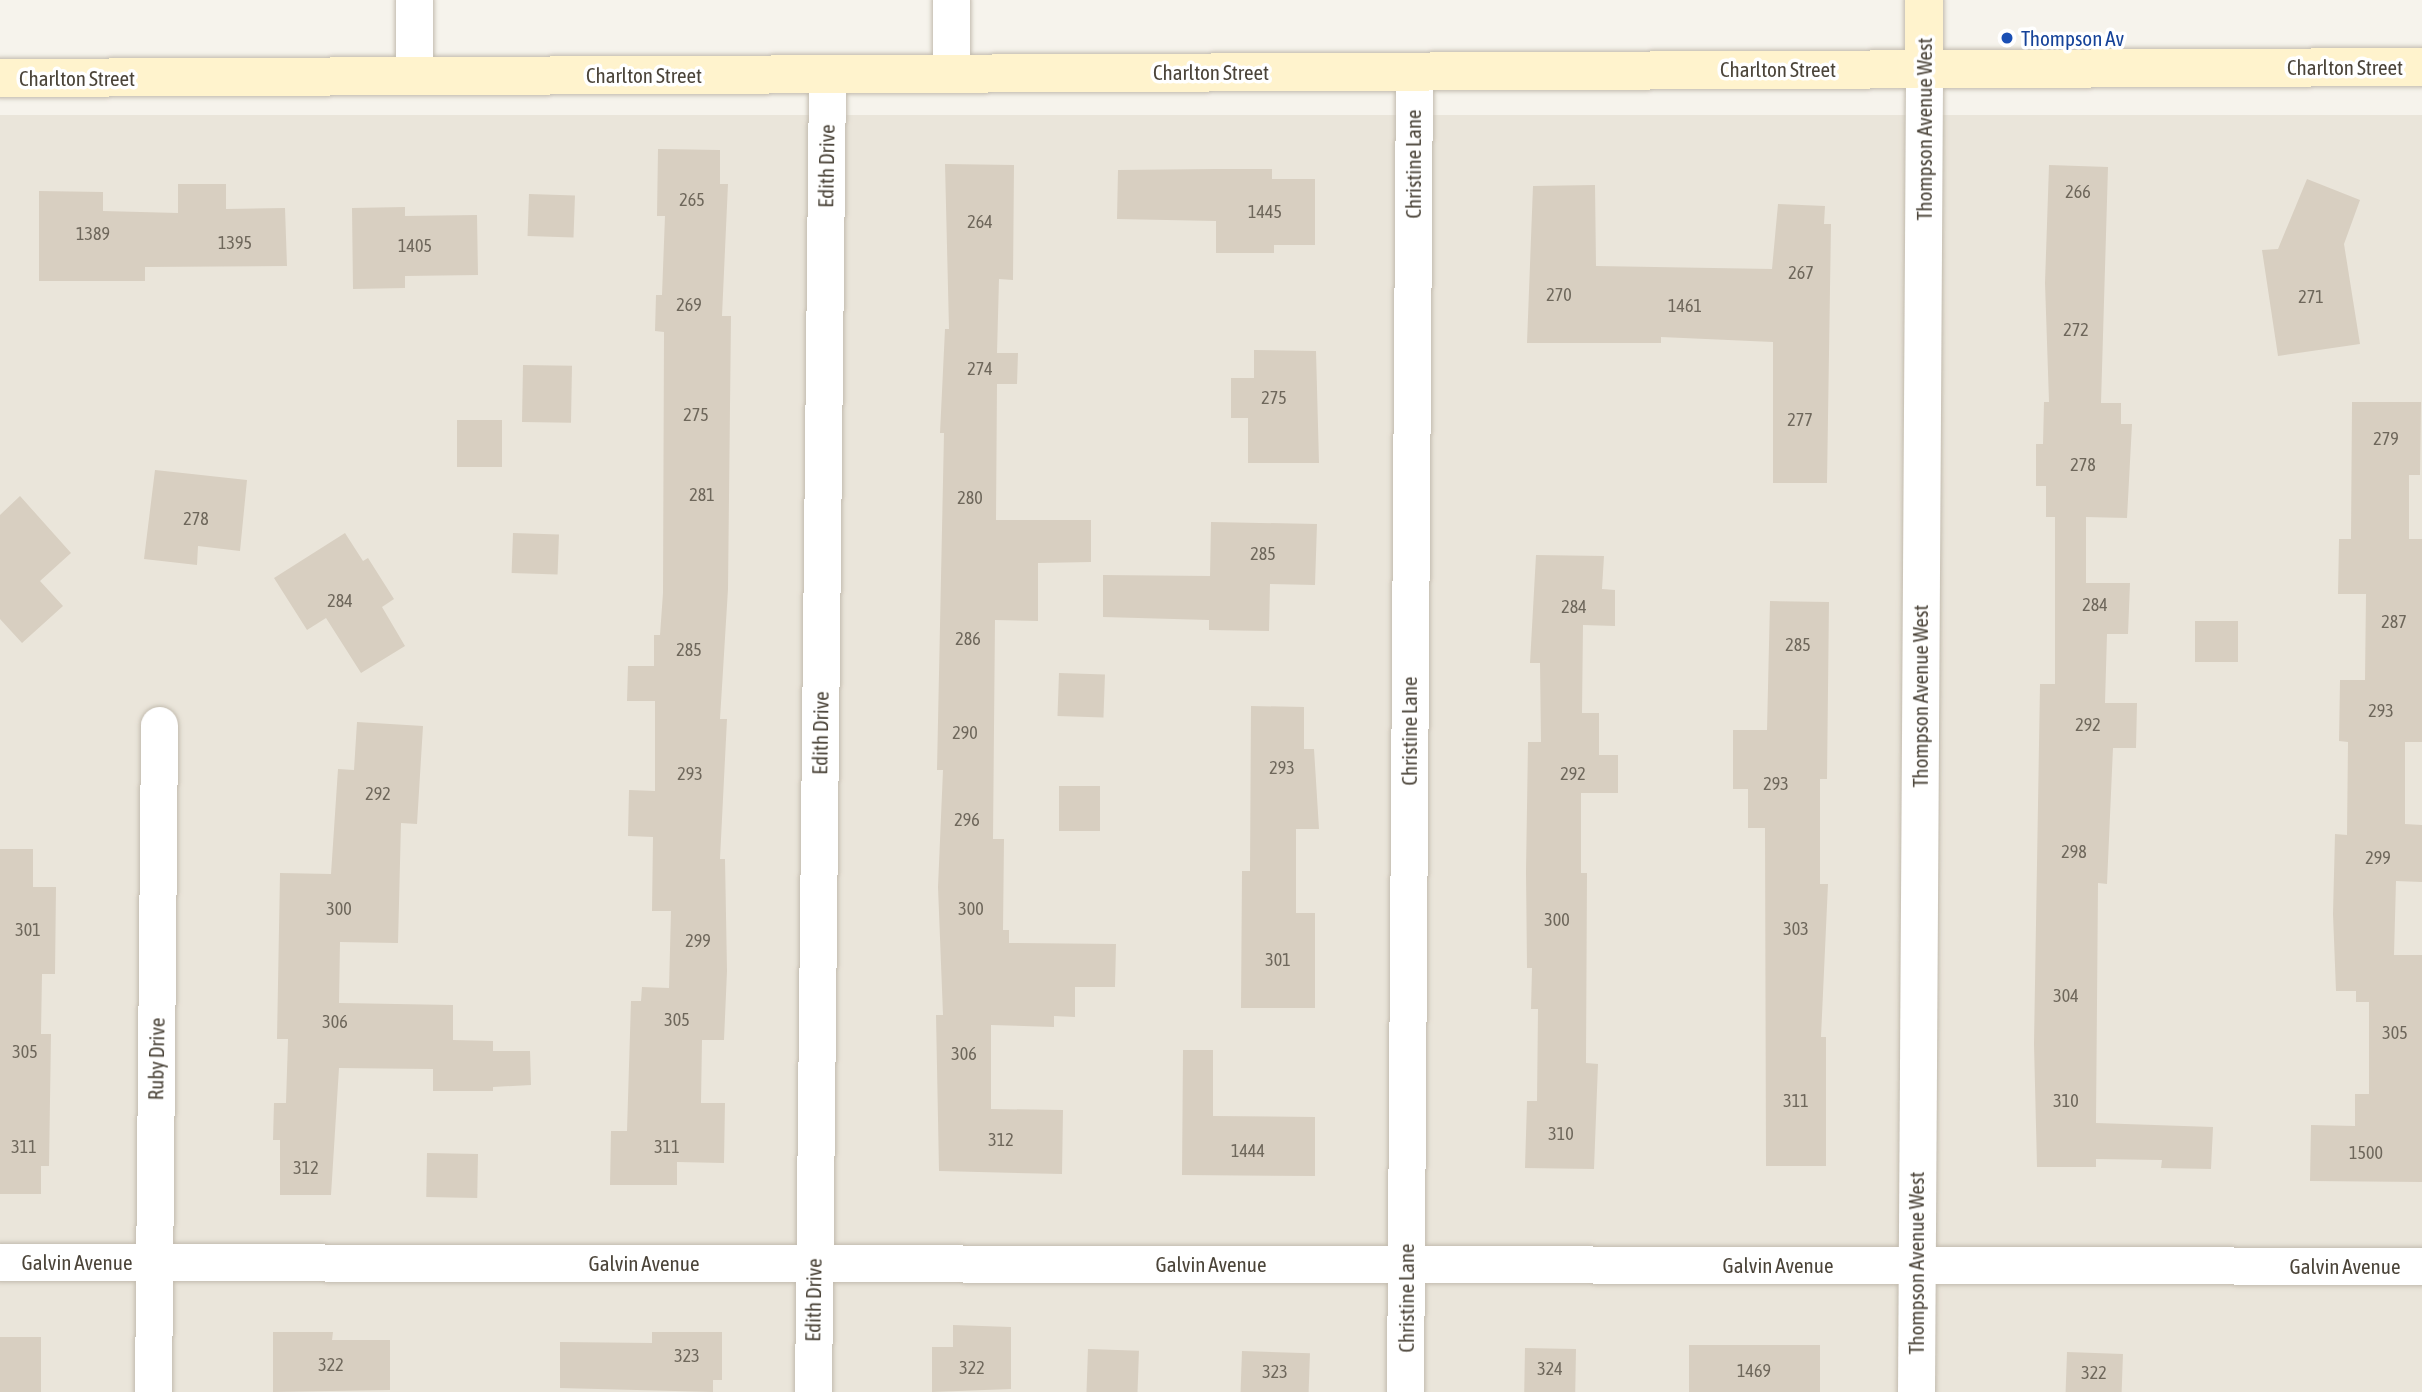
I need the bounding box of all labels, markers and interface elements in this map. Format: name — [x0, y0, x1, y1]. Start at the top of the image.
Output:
place label: Thompson Av — [2021, 25, 2124, 51]
marker: Thompson Av — [1999, 30, 2015, 46]
street label: Thompson Avenue West — [1911, 38, 1937, 220]
street label: Charlton Street — [2287, 54, 2403, 80]
street label: Charlton Street — [1720, 56, 1836, 82]
street label: Charlton Street — [1153, 59, 1269, 85]
street label: Charlton Street — [586, 62, 702, 88]
street label: Charlton Street — [19, 65, 135, 91]
street label: Christine Lane — [1400, 109, 1426, 219]
street label: Edith Drive — [813, 124, 839, 208]
house number: 266 — [2065, 181, 2091, 203]
house number: 265 — [679, 189, 705, 211]
house number: 1445 — [1248, 201, 1282, 223]
house number: 264 — [967, 211, 993, 233]
house number: 1389 — [76, 223, 110, 245]
house number: 1395 — [218, 232, 252, 254]
house number: 1405 — [398, 235, 432, 257]
house number: 267 — [1788, 262, 1814, 284]
house number: 270 — [1546, 284, 1572, 306]
house number: 271 — [2298, 286, 2324, 308]
house number: 269 — [676, 294, 702, 316]
house number: 1461 — [1668, 295, 1702, 317]
house number: 272 — [2063, 319, 2089, 341]
house number: 274 — [967, 358, 993, 380]
house number: 275 — [1261, 387, 1287, 409]
house number: 275 — [683, 404, 709, 426]
house number: 277 — [1787, 409, 1813, 431]
house number: 279 — [2373, 428, 2399, 450]
house number: 278 — [2070, 454, 2096, 476]
house number: 281 — [689, 484, 715, 506]
house number: 280 — [957, 487, 983, 509]
house number: 278 — [183, 508, 209, 530]
house number: 285 — [1250, 543, 1276, 565]
house number: 284 — [327, 590, 353, 612]
house number: 284 — [2082, 594, 2108, 616]
house number: 284 — [1561, 596, 1587, 618]
street label: Thompson Avenue West — [1907, 605, 1933, 787]
house number: 287 — [2381, 611, 2407, 633]
house number: 286 — [955, 628, 981, 650]
house number: 285 — [1785, 634, 1811, 656]
house number: 285 — [676, 639, 702, 661]
street label: Christine Lane — [1396, 676, 1422, 786]
street label: Edith Drive — [807, 691, 833, 775]
house number: 293 — [2368, 700, 2394, 722]
house number: 292 — [2075, 714, 2101, 736]
house number: 290 — [952, 722, 978, 744]
house number: 293 — [1269, 757, 1295, 779]
house number: 293 — [677, 763, 703, 785]
house number: 292 — [1560, 763, 1586, 785]
house number: 293 — [1763, 773, 1789, 795]
house number: 292 — [365, 783, 391, 805]
house number: 296 — [954, 809, 980, 831]
house number: 298 — [2061, 841, 2087, 863]
house number: 299 — [2365, 847, 2391, 869]
house number: 300 — [326, 898, 352, 920]
house number: 300 — [958, 898, 984, 920]
house number: 300 — [1544, 909, 1570, 931]
house number: 303 — [1783, 918, 1809, 940]
house number: 301 — [15, 919, 41, 941]
house number: 299 — [685, 930, 711, 952]
house number: 301 — [1265, 949, 1291, 971]
house number: 304 — [2053, 985, 2079, 1007]
house number: 305 — [664, 1009, 690, 1031]
house number: 306 — [322, 1011, 348, 1033]
street label: Ruby Drive — [143, 1017, 169, 1101]
house number: 305 — [2382, 1022, 2408, 1044]
house number: 305 — [12, 1041, 38, 1063]
house number: 306 — [951, 1043, 977, 1065]
house number: 311 — [1783, 1090, 1809, 1112]
house number: 310 — [2053, 1090, 2079, 1112]
house number: 310 — [1548, 1123, 1574, 1145]
house number: 312 — [988, 1129, 1014, 1151]
house number: 311 — [11, 1136, 37, 1158]
house number: 311 — [654, 1136, 680, 1158]
house number: 1444 — [1231, 1140, 1265, 1162]
house number: 1500 — [2349, 1142, 2383, 1164]
house number: 312 — [293, 1157, 319, 1179]
street label: Thompson Avenue West — [1903, 1172, 1929, 1354]
street label: Christine Lane — [1393, 1243, 1419, 1353]
street label: Galvin Avenue — [22, 1249, 132, 1275]
street label: Galvin Avenue — [589, 1250, 699, 1276]
street label: Galvin Avenue — [1156, 1251, 1266, 1277]
street label: Galvin Avenue — [1723, 1252, 1833, 1278]
street label: Galvin Avenue — [2290, 1253, 2400, 1279]
street label: Edith Drive — [800, 1258, 826, 1342]
house number: 323 — [674, 1345, 700, 1367]
house number: 322 — [318, 1354, 344, 1376]
house number: 322 — [959, 1357, 985, 1379]
house number: 324 — [1537, 1358, 1563, 1380]
house number: 1469 — [1737, 1360, 1771, 1382]
house number: 323 — [1262, 1361, 1288, 1383]
house number: 322 — [2081, 1362, 2107, 1384]

